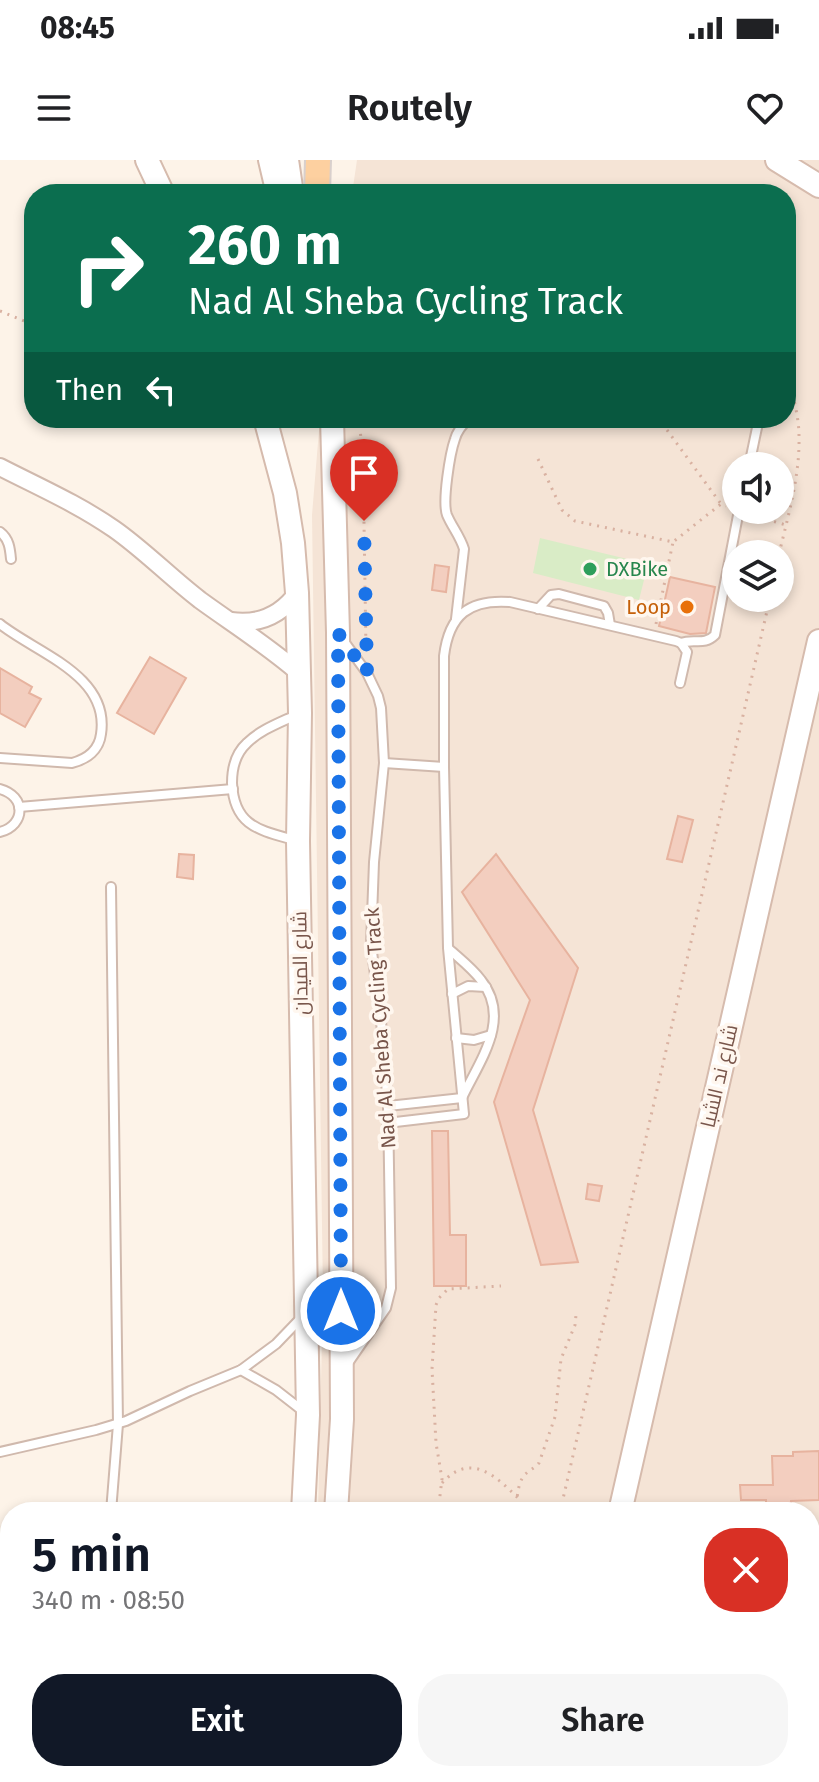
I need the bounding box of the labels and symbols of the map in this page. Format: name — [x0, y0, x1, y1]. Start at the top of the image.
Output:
pin — [330, 439, 398, 521]
place label: DXBike — [606, 557, 668, 581]
marker: DXBike — [581, 560, 599, 578]
place label: Loop — [626, 595, 671, 619]
marker: Loop — [678, 598, 696, 616]
street label: Nad Al Sheba Cycling Track — [360, 906, 400, 1149]
street label: شارع الميدان — [287, 911, 315, 1015]
street label: شارع ند الشبا — [695, 1022, 744, 1130]
position arrow — [299, 1269, 383, 1353]

